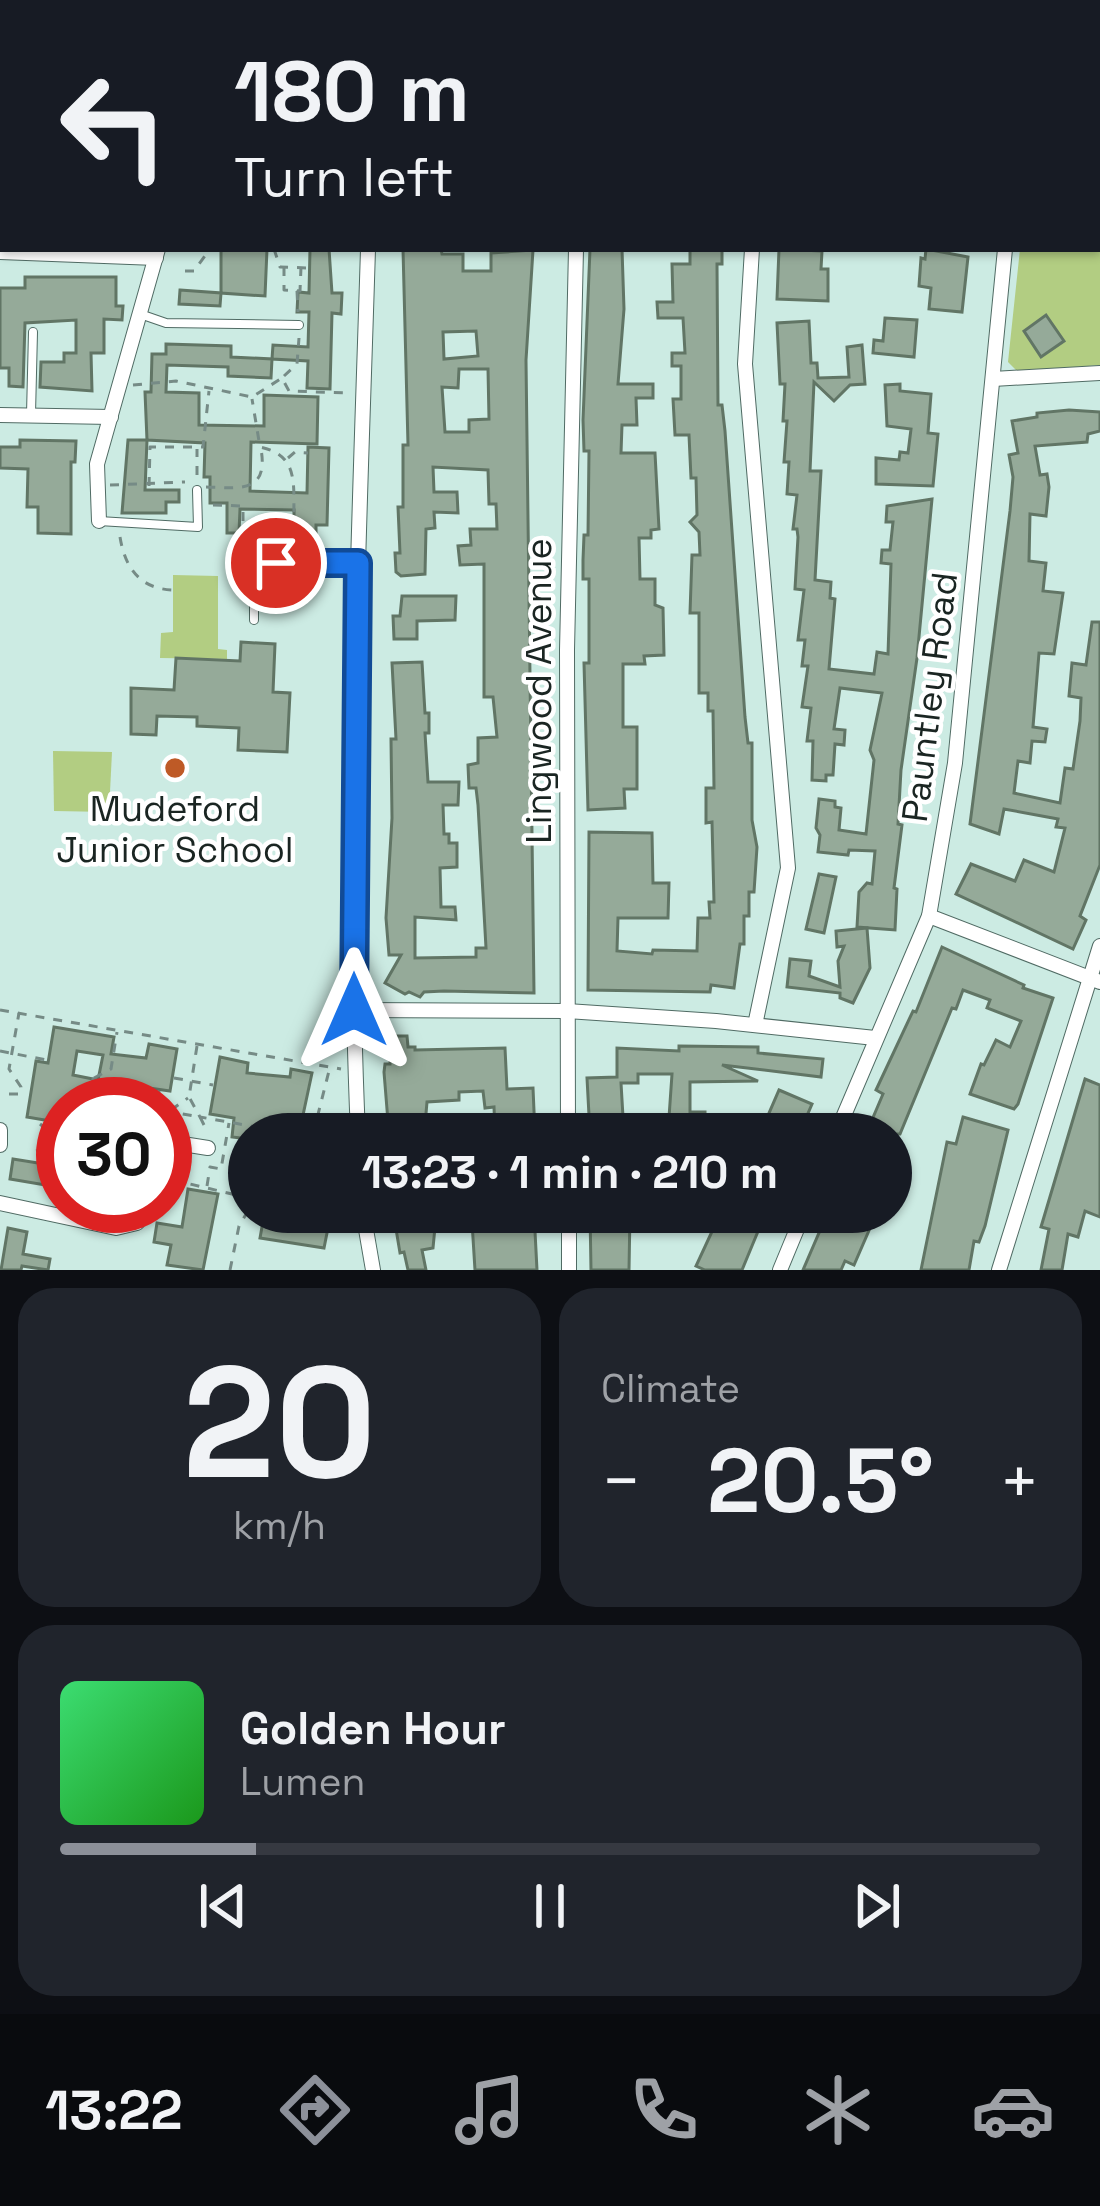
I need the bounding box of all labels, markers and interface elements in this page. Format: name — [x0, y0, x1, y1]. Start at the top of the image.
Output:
text: 180 m — [234, 38, 470, 146]
icon: left — [36, 48, 192, 204]
text: Turn left — [234, 143, 454, 212]
pin — [225, 512, 327, 614]
icon: arrive — [243, 530, 309, 596]
street label: Lingwood Avenue — [516, 538, 562, 844]
street label: Pauntley Road — [892, 570, 968, 825]
marker: Mudeford Junior School — [162, 755, 188, 781]
place label: Mudeford Junior School — [56, 786, 294, 873]
position arrow — [291, 947, 417, 1073]
speed limit sign: 30 — [36, 1077, 192, 1233]
text: 13:23 · 1 min · 210 m — [362, 1144, 778, 1201]
text: 20 — [183, 1323, 376, 1523]
text: Climate — [601, 1364, 740, 1413]
text: 20.5° — [707, 1423, 934, 1538]
text: − — [601, 1439, 642, 1523]
text: + — [999, 1439, 1040, 1523]
text: km/h — [233, 1501, 326, 1550]
text: Golden Hour — [240, 1700, 506, 1757]
text: Lumen — [240, 1757, 366, 1806]
icon: previous — [190, 1873, 256, 1939]
icon: pause — [517, 1873, 583, 1939]
icon: next — [844, 1873, 910, 1939]
icon: directions — [273, 2068, 357, 2152]
icon: music — [448, 2068, 532, 2152]
icon: phone — [622, 2068, 706, 2152]
icon: climate — [796, 2068, 880, 2152]
icon: car — [971, 2068, 1055, 2152]
text: 13:22 — [45, 2076, 183, 2145]

